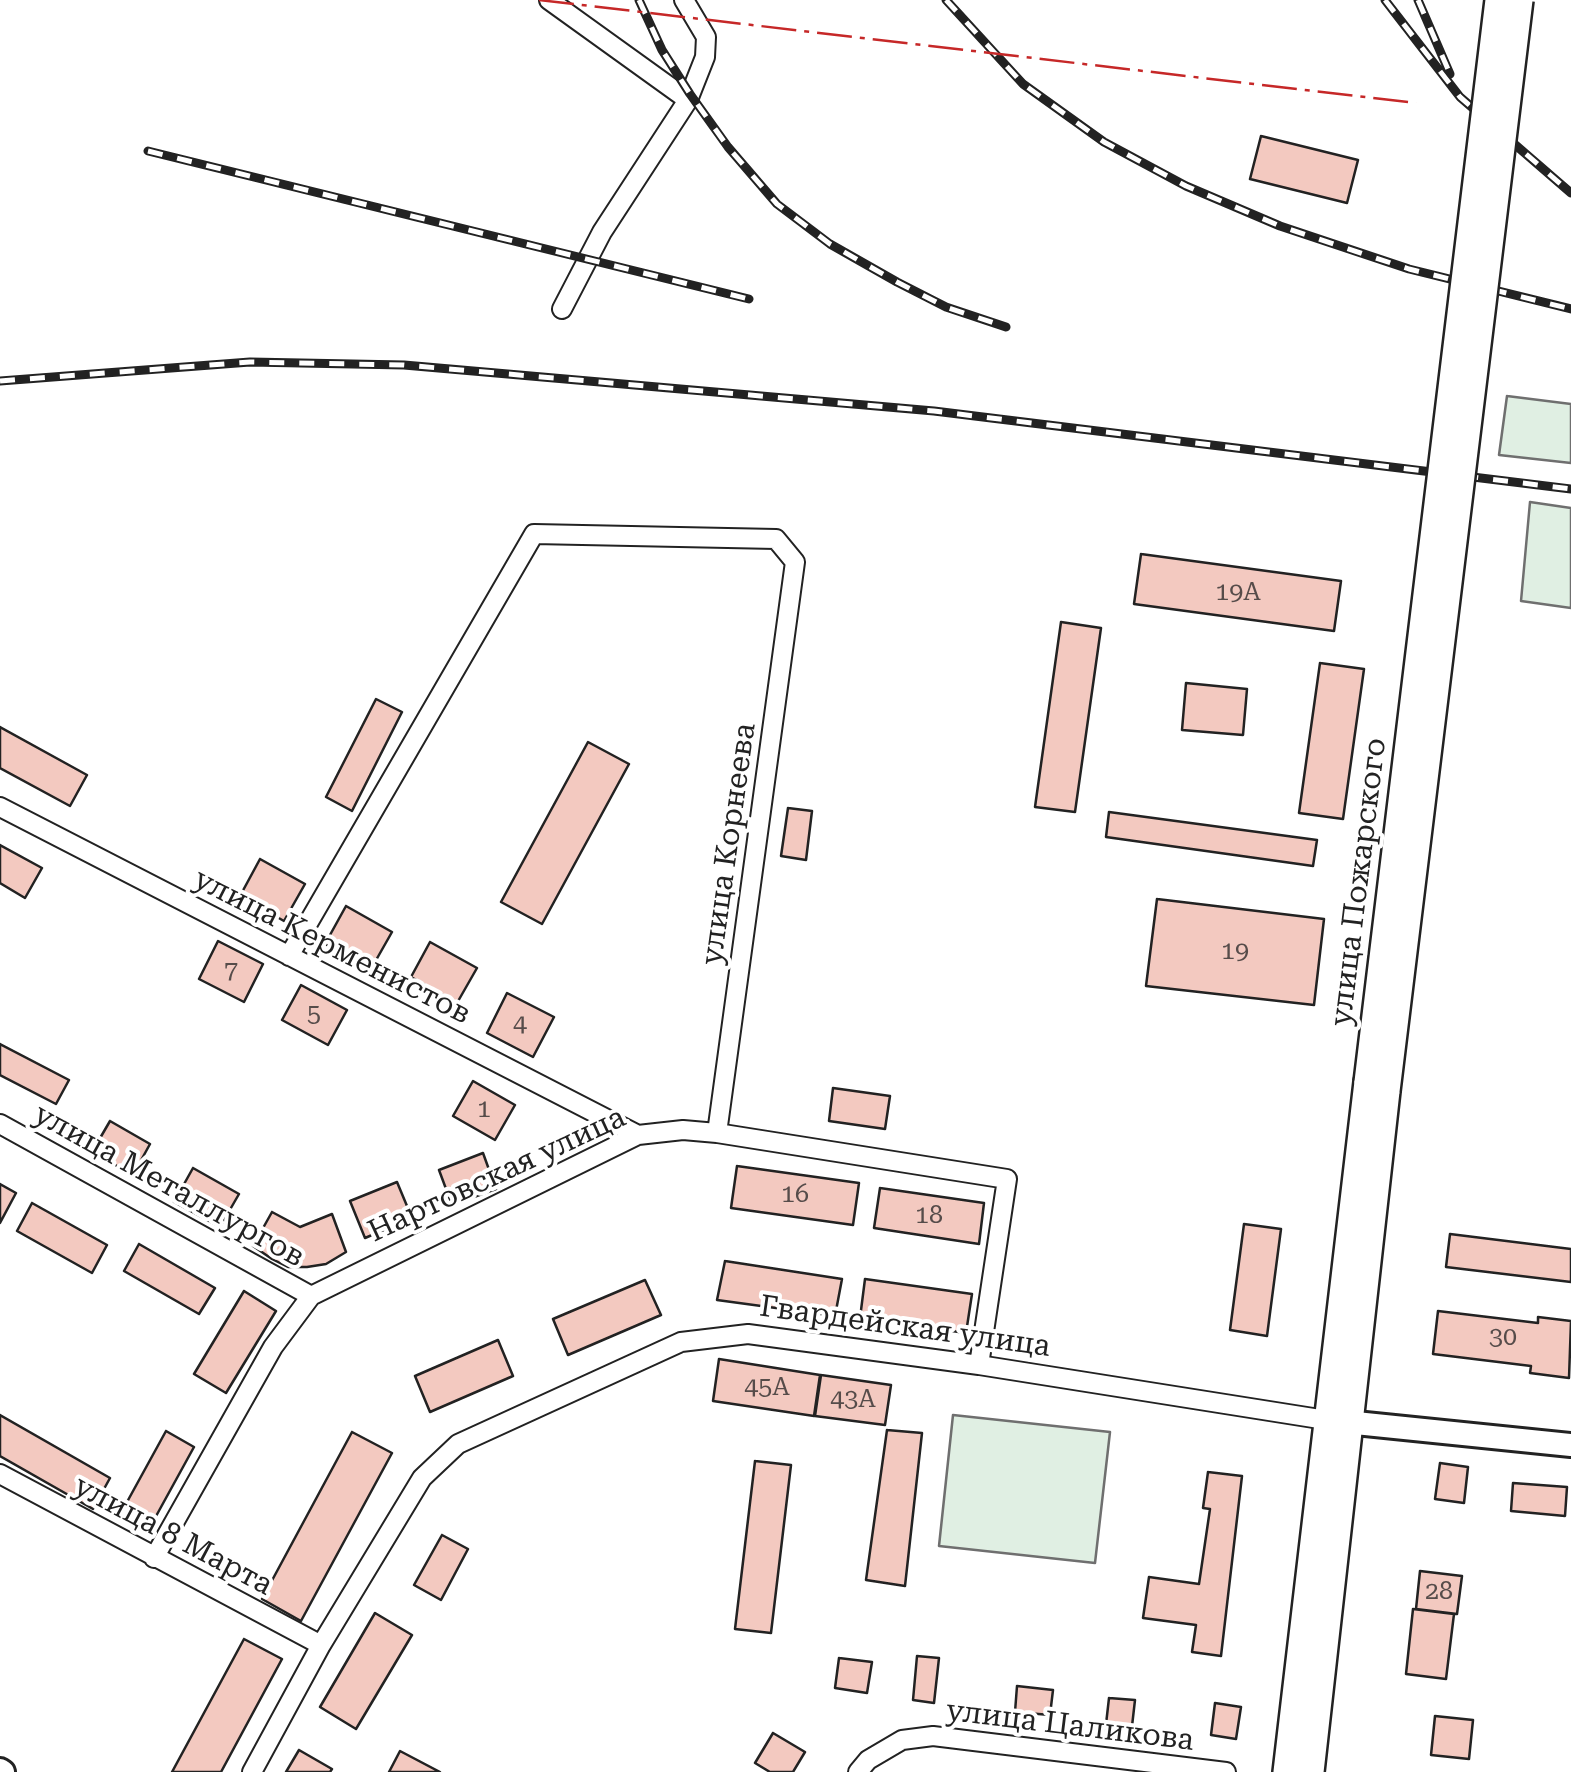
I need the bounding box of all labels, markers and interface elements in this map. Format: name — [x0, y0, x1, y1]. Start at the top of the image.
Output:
house number: 19А — [1215, 578, 1261, 608]
street label: улица Корнеева — [694, 721, 764, 967]
street label: улица Пожарского — [1323, 736, 1395, 1028]
street label: улица Керменистов — [188, 862, 476, 1032]
house number: 19 — [1221, 937, 1249, 967]
house number: 7 — [224, 956, 238, 986]
house number: 5 — [307, 1000, 321, 1030]
house number: 4 — [513, 1010, 527, 1040]
house number: 1 — [477, 1095, 491, 1125]
street label: улица Металлургов — [27, 1097, 311, 1275]
street label: Нартовская улица — [363, 1100, 631, 1250]
house number: 16 — [781, 1180, 809, 1210]
house number: 18 — [915, 1201, 943, 1231]
street label: Гвардейская улица — [758, 1289, 1052, 1365]
house number: 30 — [1489, 1323, 1517, 1353]
house number: 45А — [744, 1373, 790, 1403]
house number: 43А — [830, 1385, 876, 1415]
street label: улица 8 Марта — [67, 1468, 279, 1604]
house number: 28 — [1425, 1577, 1453, 1607]
street label: улица Цаликова — [944, 1693, 1196, 1759]

